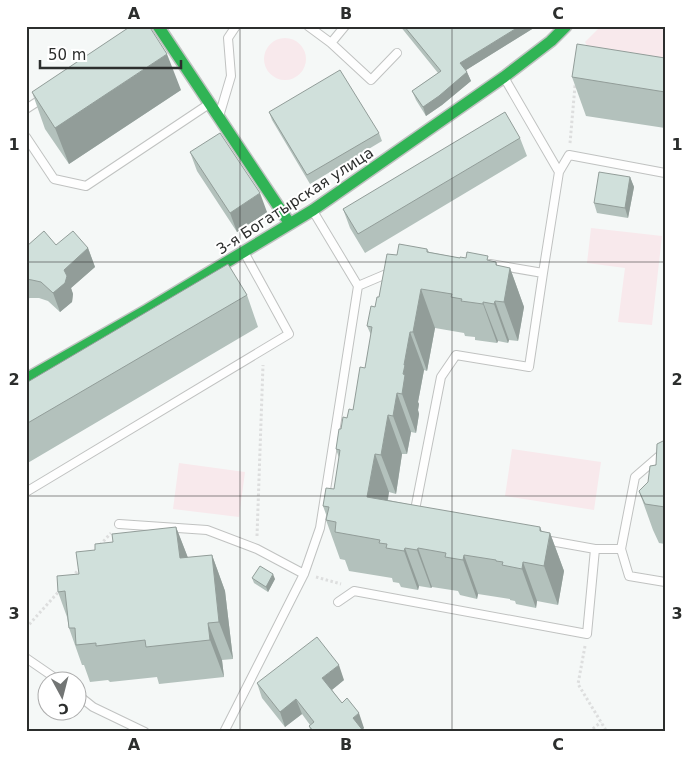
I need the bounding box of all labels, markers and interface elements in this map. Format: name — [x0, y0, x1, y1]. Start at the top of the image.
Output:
text: A — [128, 4, 141, 23]
text: B — [340, 4, 352, 23]
text: C — [552, 4, 564, 23]
scale bar — [40, 38, 181, 70]
text: 50 m — [48, 46, 86, 64]
text: 1 — [8, 135, 20, 154]
text: 1 — [671, 135, 683, 154]
street label: 3-я Богатырская улица — [213, 144, 377, 258]
text: 2 — [8, 370, 20, 389]
text: 2 — [671, 370, 683, 389]
text: 3 — [8, 604, 20, 623]
text: 3 — [671, 604, 683, 623]
north arrow — [38, 670, 88, 720]
text: С — [58, 700, 70, 717]
text: A — [128, 735, 141, 754]
text: B — [340, 735, 352, 754]
text: C — [552, 735, 564, 754]

